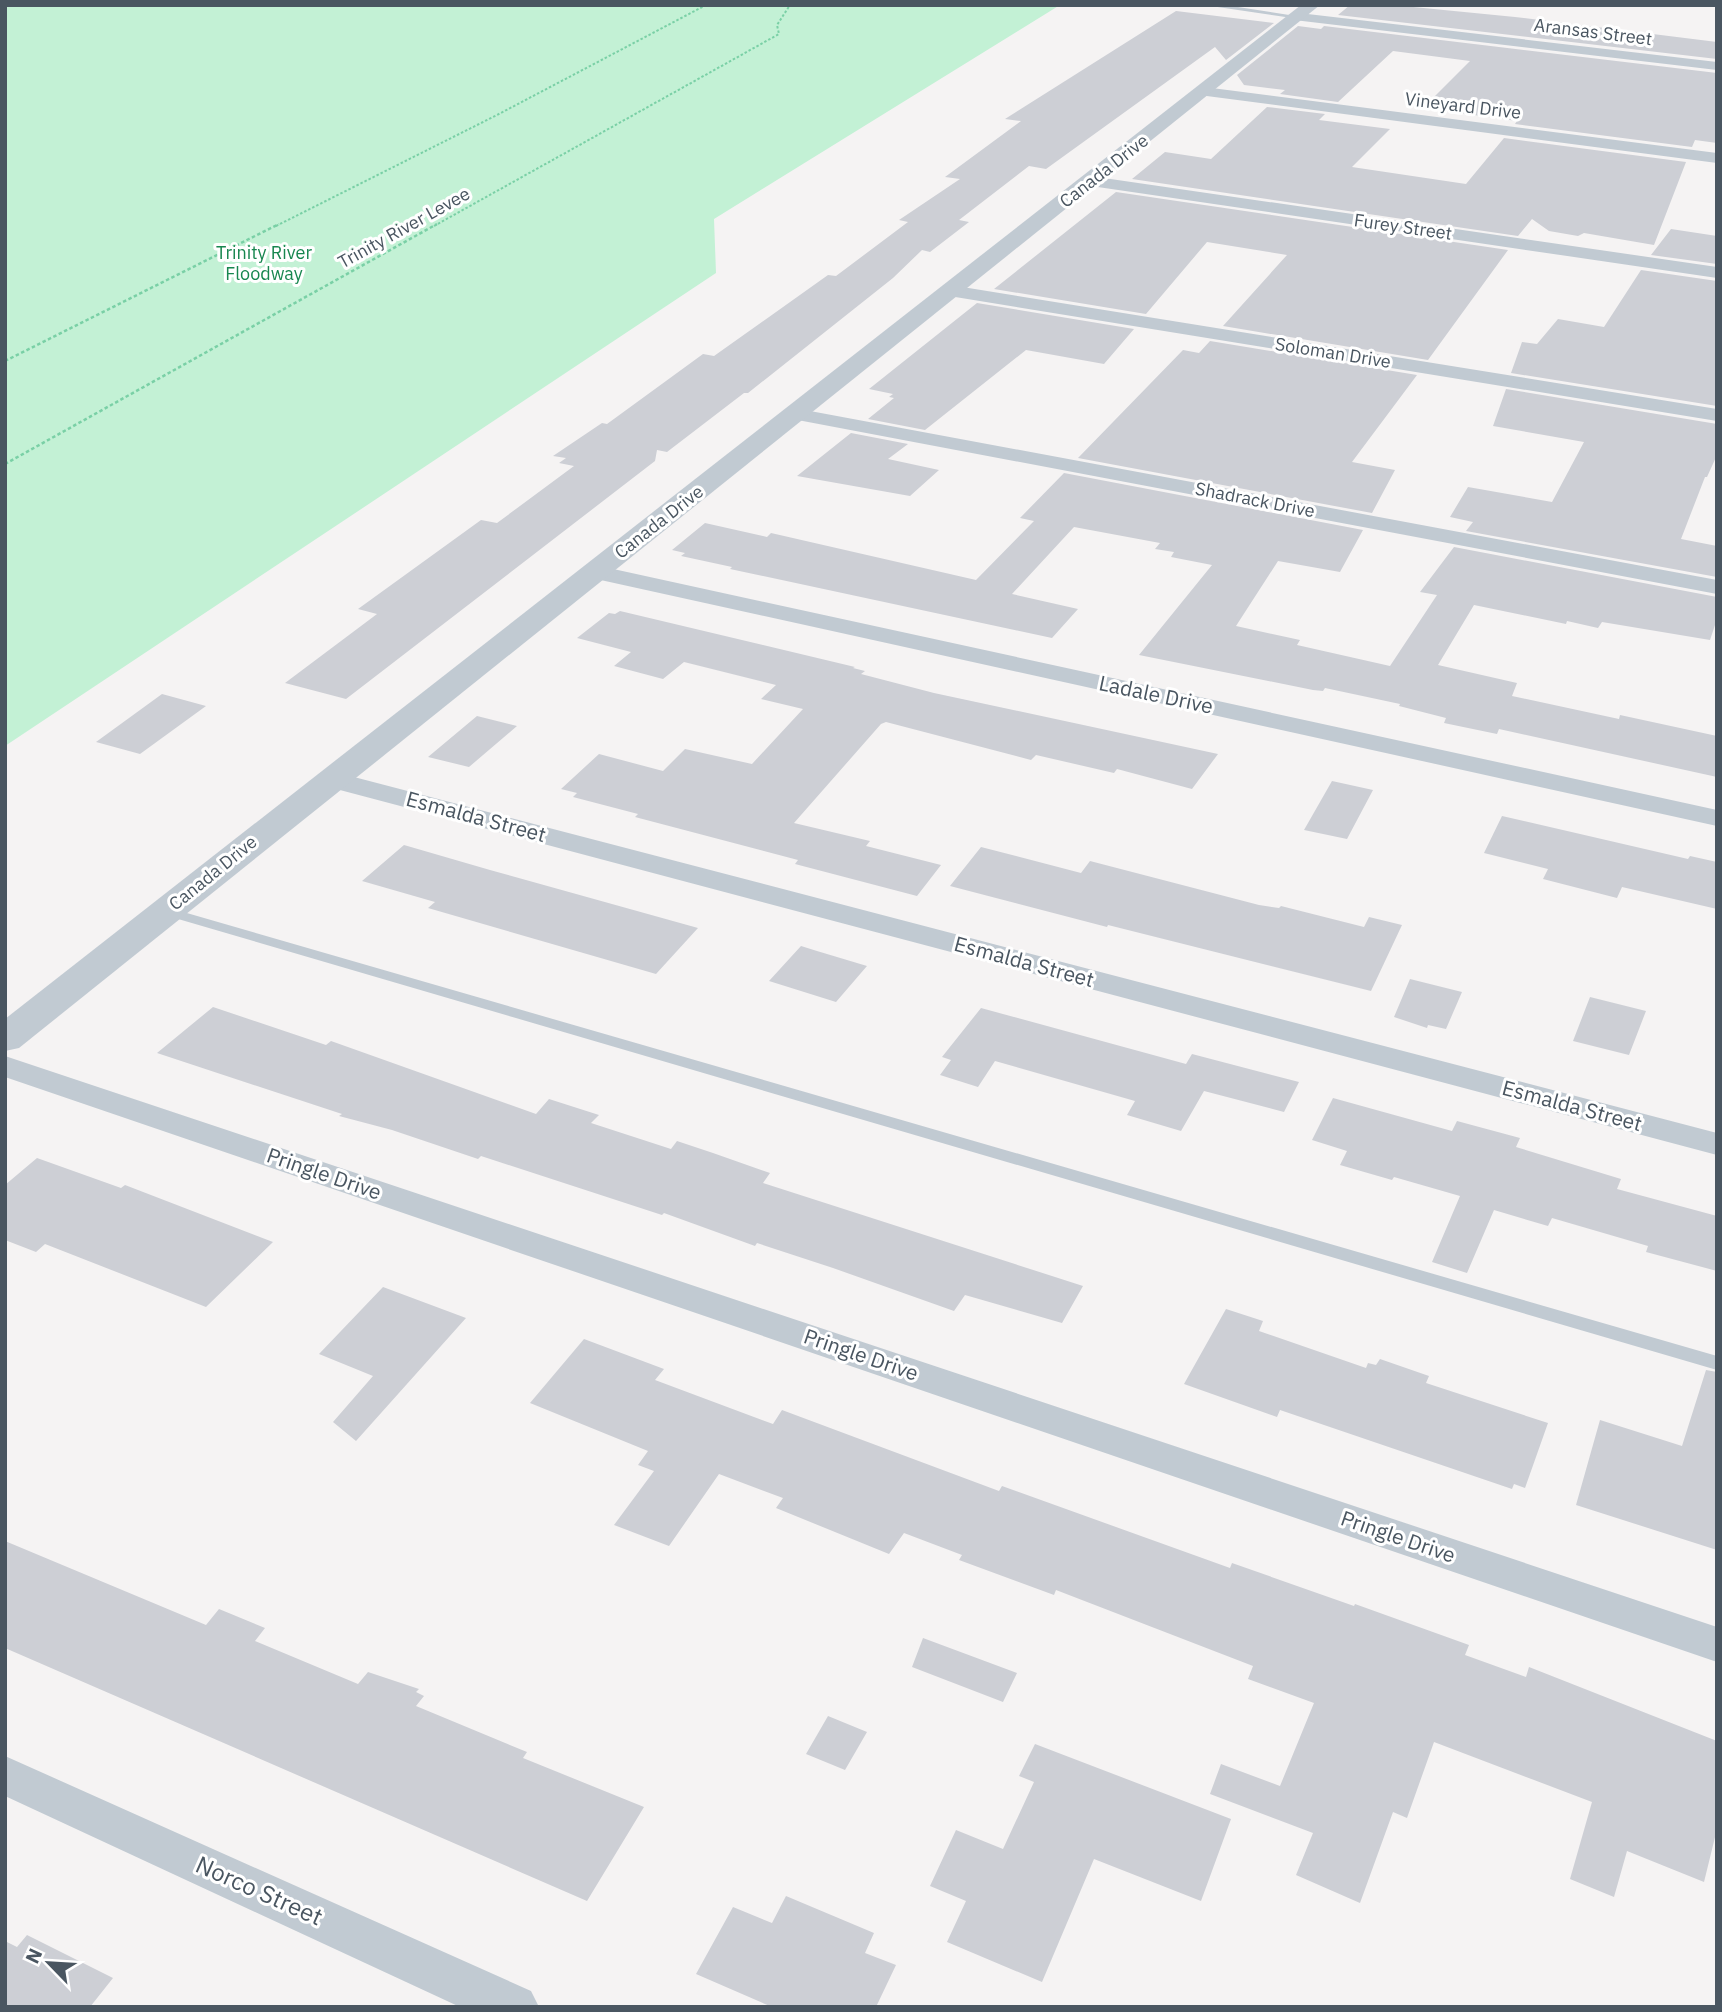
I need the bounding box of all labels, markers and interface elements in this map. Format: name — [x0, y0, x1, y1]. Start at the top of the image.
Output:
street label: Aransas Street — [1533, 13, 1653, 50]
street label: Vineyard Drive — [1404, 87, 1523, 124]
street label: Canada Drive — [1055, 129, 1153, 213]
street label: Trinity River Levee — [334, 182, 474, 273]
street label: Furey Street — [1353, 208, 1454, 245]
park label: Trinity River Floodway — [216, 241, 312, 285]
street label: Soloman Drive — [1273, 332, 1393, 373]
street label: Shadrack Drive — [1193, 477, 1317, 522]
street label: Canada Drive — [610, 480, 708, 564]
street label: Ladale Drive — [1097, 668, 1216, 720]
street label: Esmalda Street — [403, 784, 549, 848]
street label: Canada Drive — [164, 830, 261, 915]
street label: Esmalda Street — [951, 929, 1097, 993]
street label: Esmalda Street — [1499, 1073, 1645, 1137]
street label: Pringle Drive — [263, 1140, 385, 1206]
street label: Pringle Drive — [800, 1321, 922, 1387]
street label: Pringle Drive — [1337, 1503, 1459, 1569]
street label: Norco Street — [191, 1848, 328, 1932]
north arrow — [14, 1928, 84, 1998]
text: N — [20, 1945, 47, 1967]

